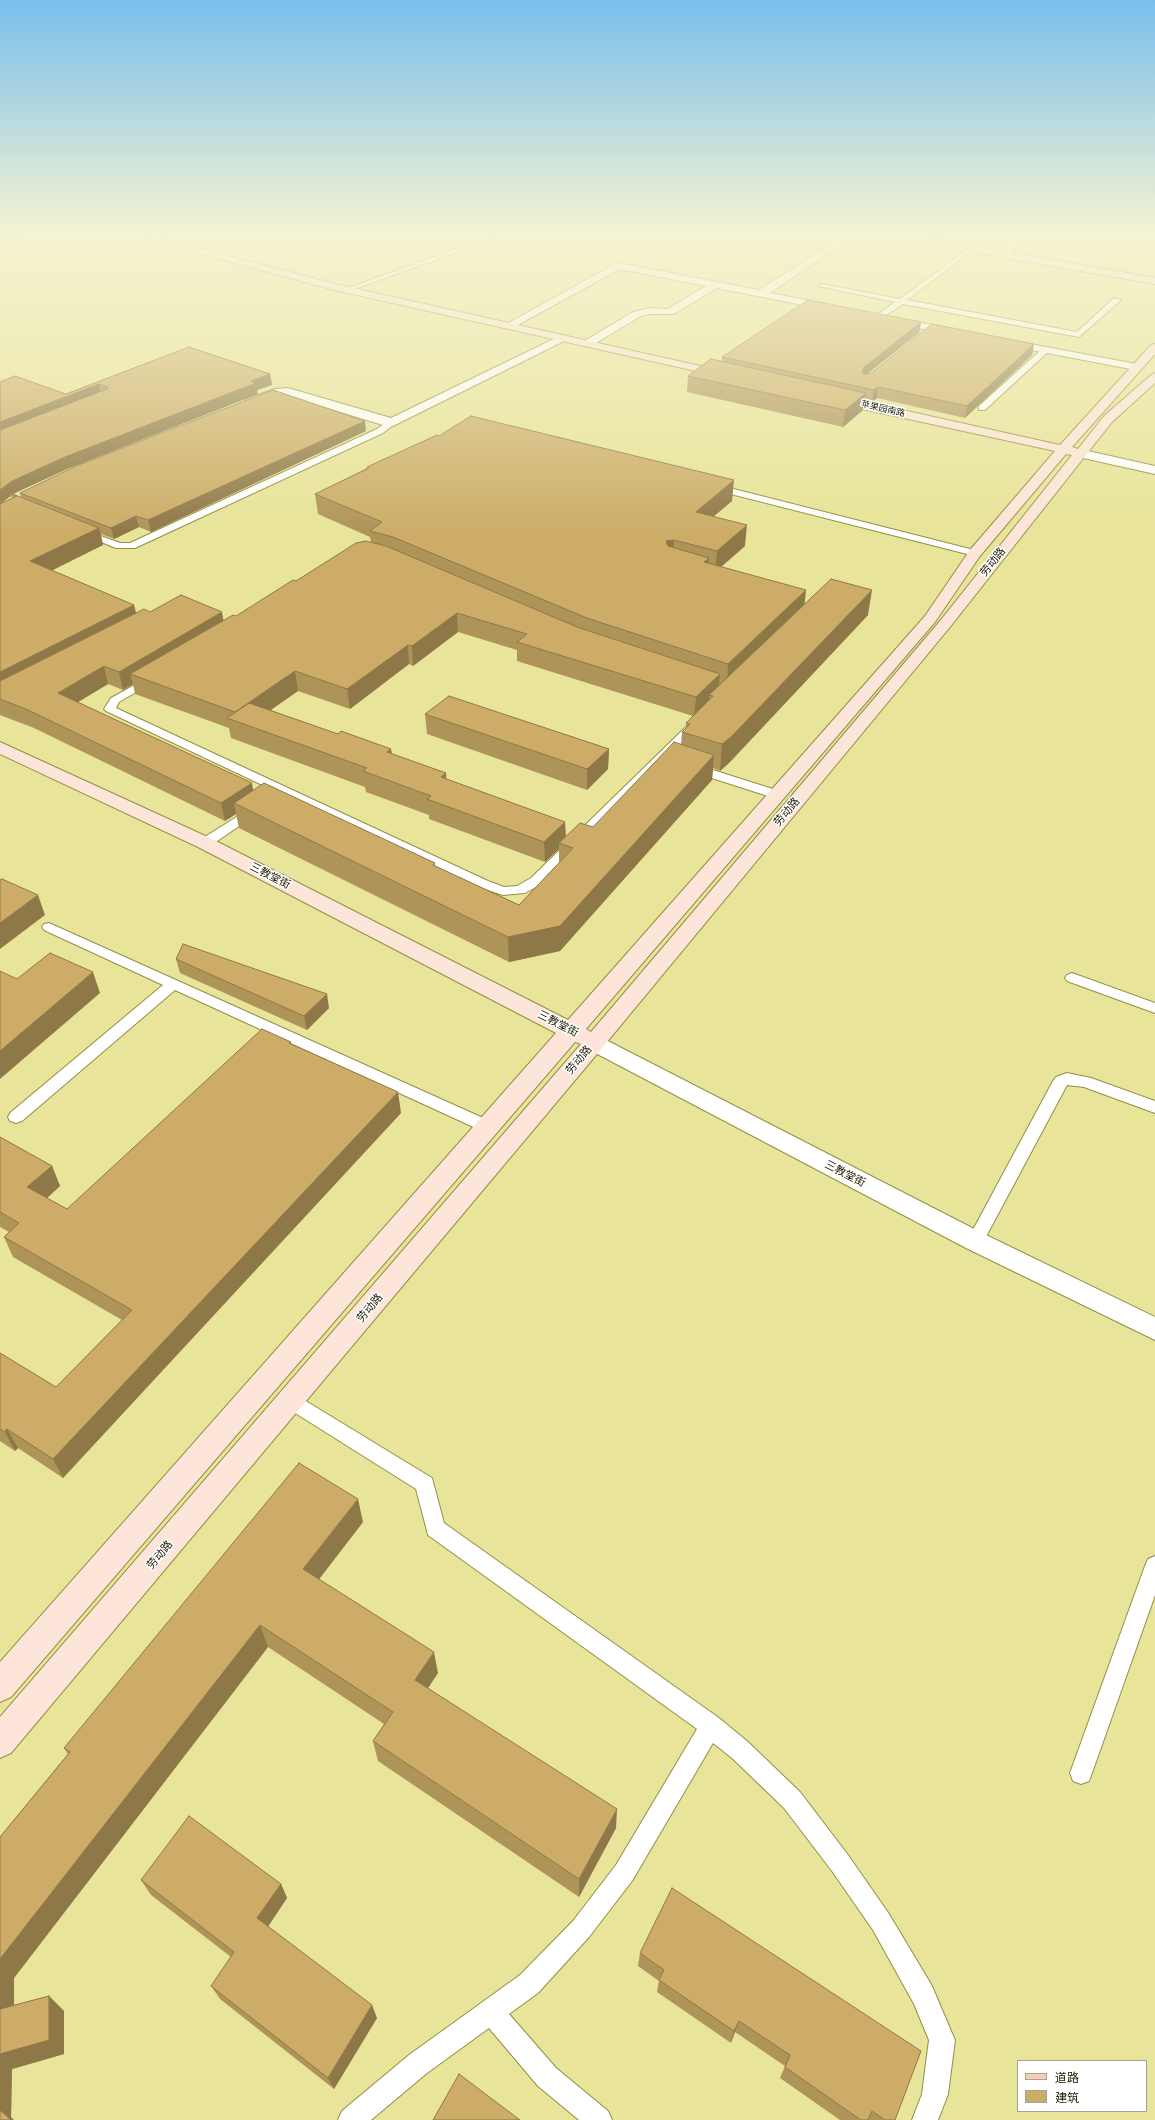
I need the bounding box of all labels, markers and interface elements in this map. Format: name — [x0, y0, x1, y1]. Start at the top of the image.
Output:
street label: 苹果园南路 — [860, 399, 906, 419]
street label: 劳动路 — [978, 545, 1008, 579]
street label: 劳动路 — [771, 795, 803, 829]
street label: 三教堂街 — [247, 860, 293, 892]
street label: 三教堂街 — [535, 1008, 581, 1040]
street label: 劳动路 — [563, 1043, 595, 1077]
street label: 三教堂街 — [822, 1158, 868, 1190]
street label: 劳动路 — [354, 1291, 386, 1325]
street label: 劳动路 — [144, 1538, 176, 1572]
legend — [1017, 2060, 1147, 2112]
text: 道路 — [1055, 2071, 1079, 2085]
text: 建筑 — [1055, 2091, 1079, 2105]

